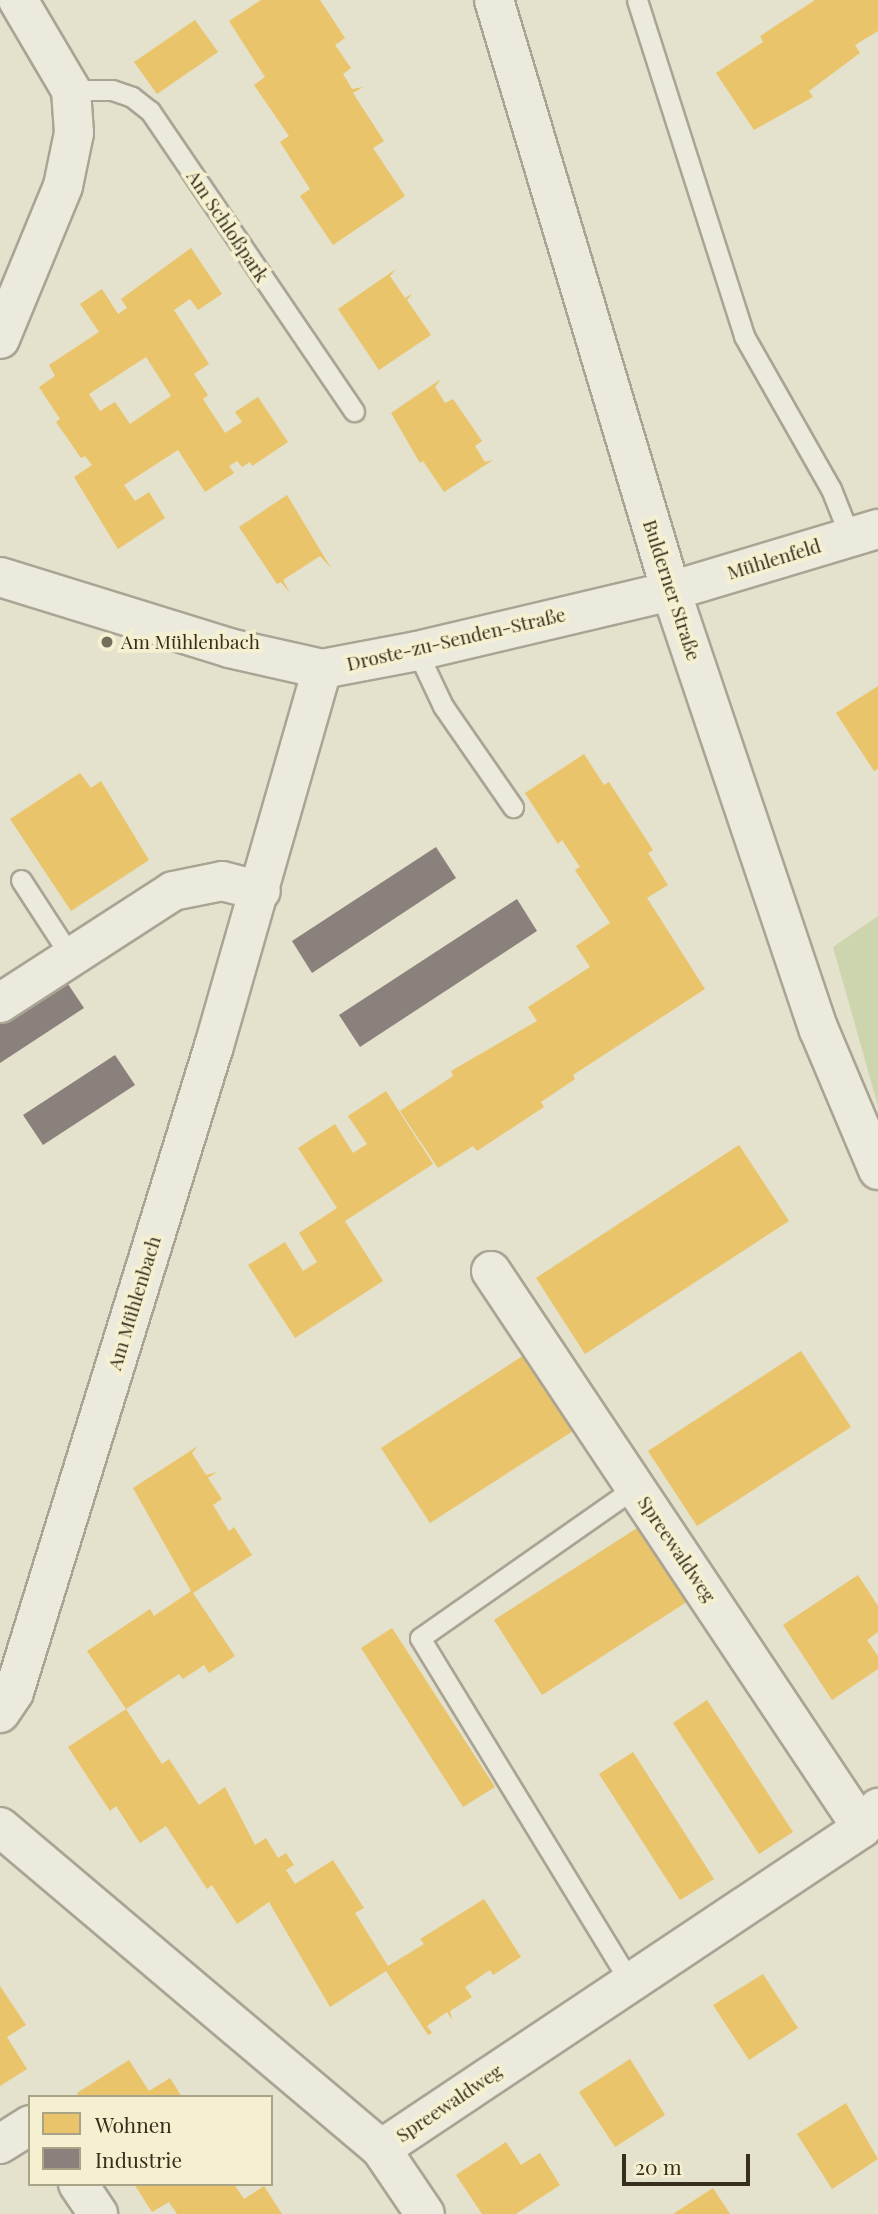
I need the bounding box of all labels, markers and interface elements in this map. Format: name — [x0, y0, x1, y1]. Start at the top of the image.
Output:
street label: Am Schloßpark — [182, 166, 274, 286]
street label: Bulderner Straße — [638, 517, 706, 663]
street label: Mühlenfeld — [724, 534, 824, 584]
street label: Droste-zu-Senden-Straße — [344, 603, 568, 675]
place label: Am Mühlenbach — [121, 631, 260, 653]
marker: Am Mühlenbach — [99, 634, 115, 650]
street label: Am Mühlenbach — [103, 1233, 165, 1373]
street label: Spreewaldweg — [633, 1492, 721, 1606]
street label: Spreewaldweg — [392, 2059, 506, 2147]
legend — [28, 2095, 273, 2186]
text: Wohnen — [95, 2110, 172, 2138]
scale bar — [626, 2140, 754, 2184]
text: Industrie — [95, 2145, 182, 2173]
text: 20 m — [635, 2152, 682, 2180]

